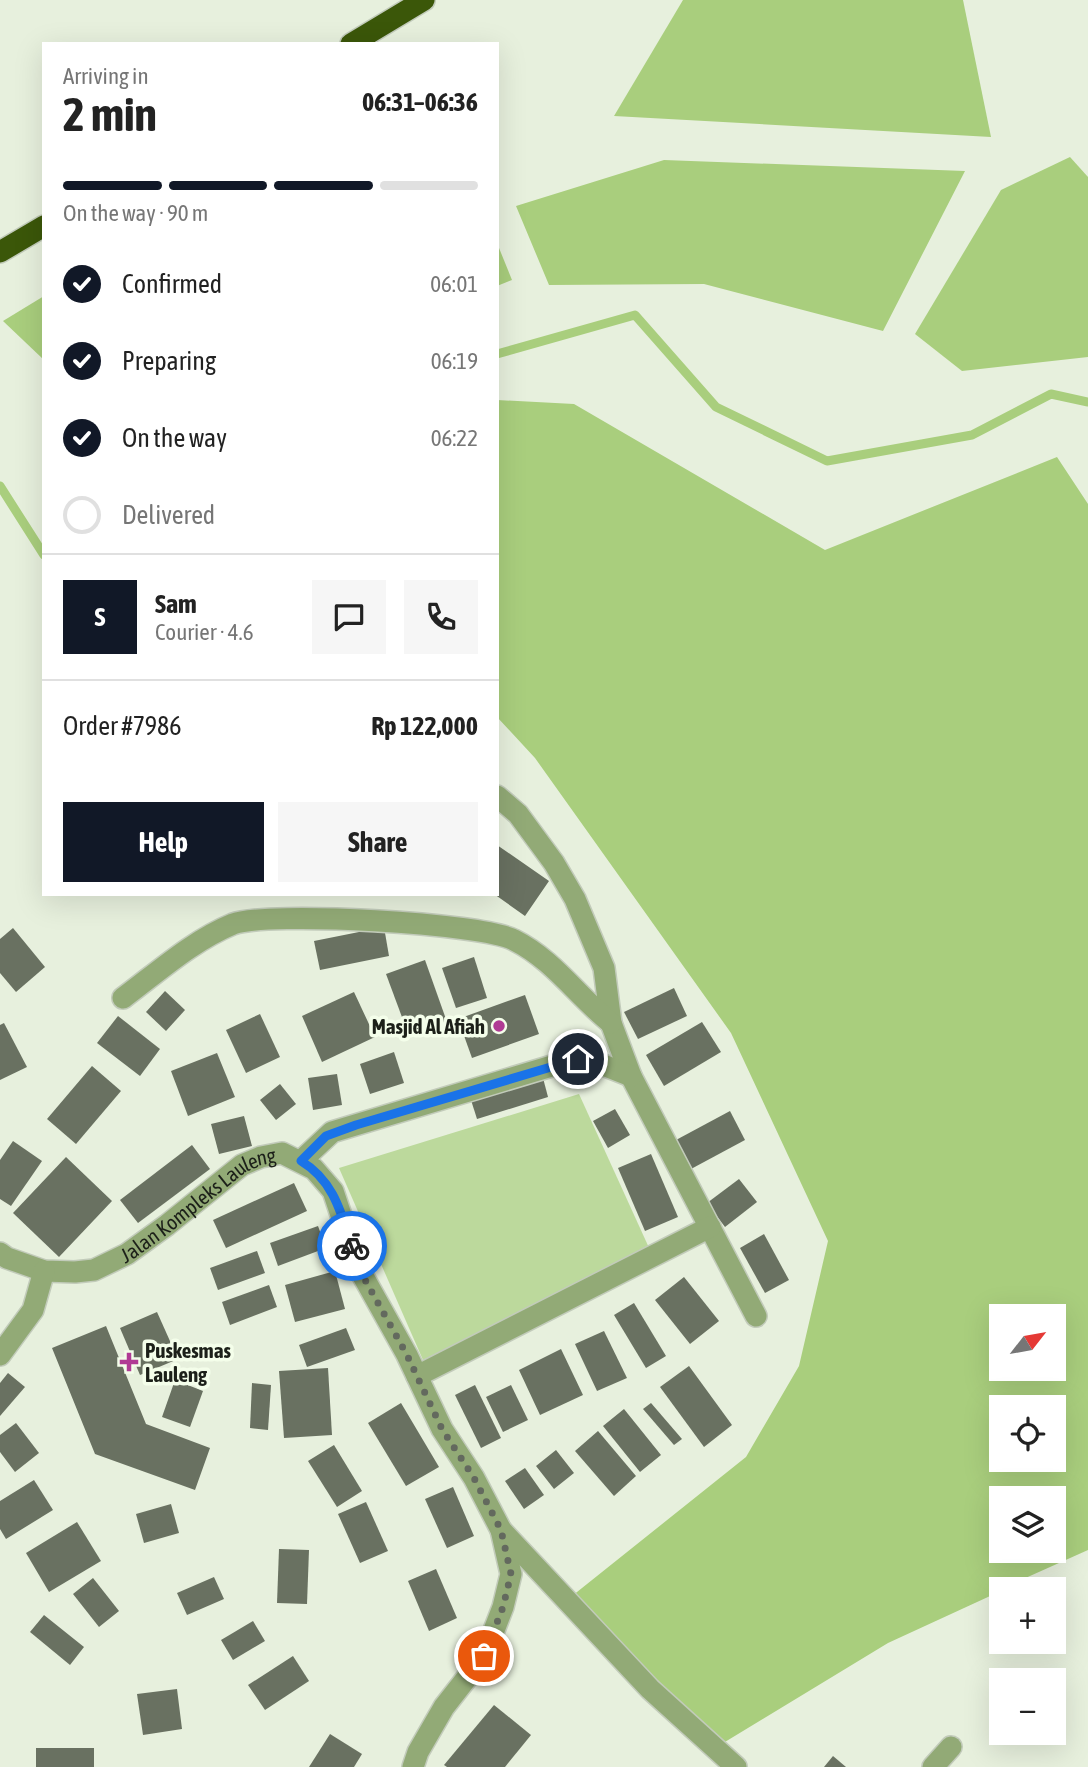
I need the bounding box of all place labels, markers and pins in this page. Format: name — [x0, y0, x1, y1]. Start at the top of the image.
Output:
place label: Masjid Al Afiah — [372, 1014, 485, 1038]
marker: Masjid Al Afiah — [491, 1018, 507, 1034]
pin — [548, 1029, 608, 1089]
place label: Puskesmas Lauleng — [145, 1338, 231, 1386]
marker: Puskesmas Lauleng — [119, 1352, 139, 1372]
pin — [454, 1626, 514, 1686]

